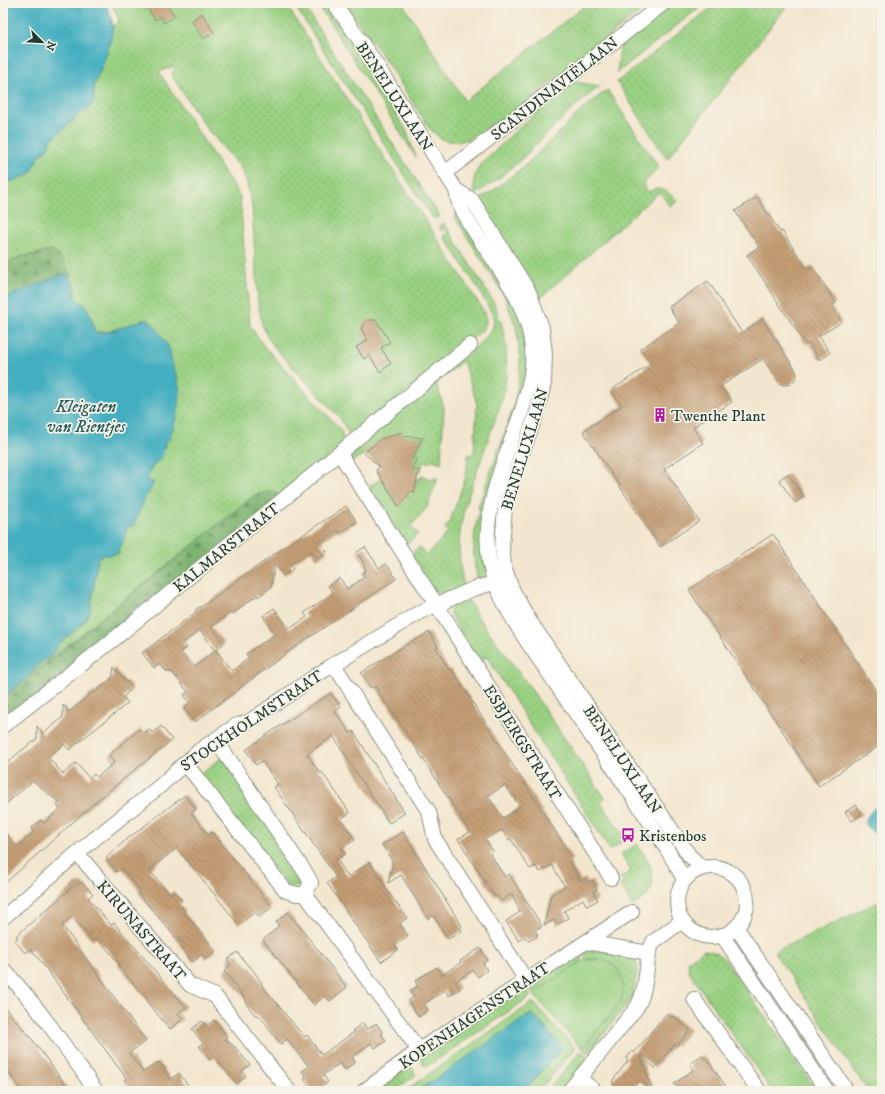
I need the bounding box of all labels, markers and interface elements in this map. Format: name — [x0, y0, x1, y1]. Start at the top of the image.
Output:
north arrow — [22, 22, 62, 62]
street label: SCANDINAVIËLAAN — [487, 33, 622, 145]
street label: BENELUXLAAN — [351, 38, 437, 155]
text: N — [42, 39, 58, 53]
street label: BENELUXLAAN — [497, 386, 553, 513]
water label: Kleigaten van Rientjes — [47, 396, 126, 438]
place label: Twenthe Plant — [671, 406, 766, 426]
building icon: Twenthe Plant — [652, 407, 668, 423]
street label: KALMARSTRAAT — [169, 499, 284, 597]
street label: STOCKHOLMSTRAAT — [177, 666, 327, 776]
street label: ESBJERGSTRAAT — [479, 681, 566, 804]
street label: BENELUXLAAN — [579, 702, 666, 818]
place label: Kristenbos — [639, 826, 706, 846]
bus stop icon: Kristenbos — [620, 827, 636, 843]
street label: KIRUNASTRAAT — [92, 876, 190, 985]
street label: KOPENHAGENSTRAAT — [395, 958, 554, 1074]

